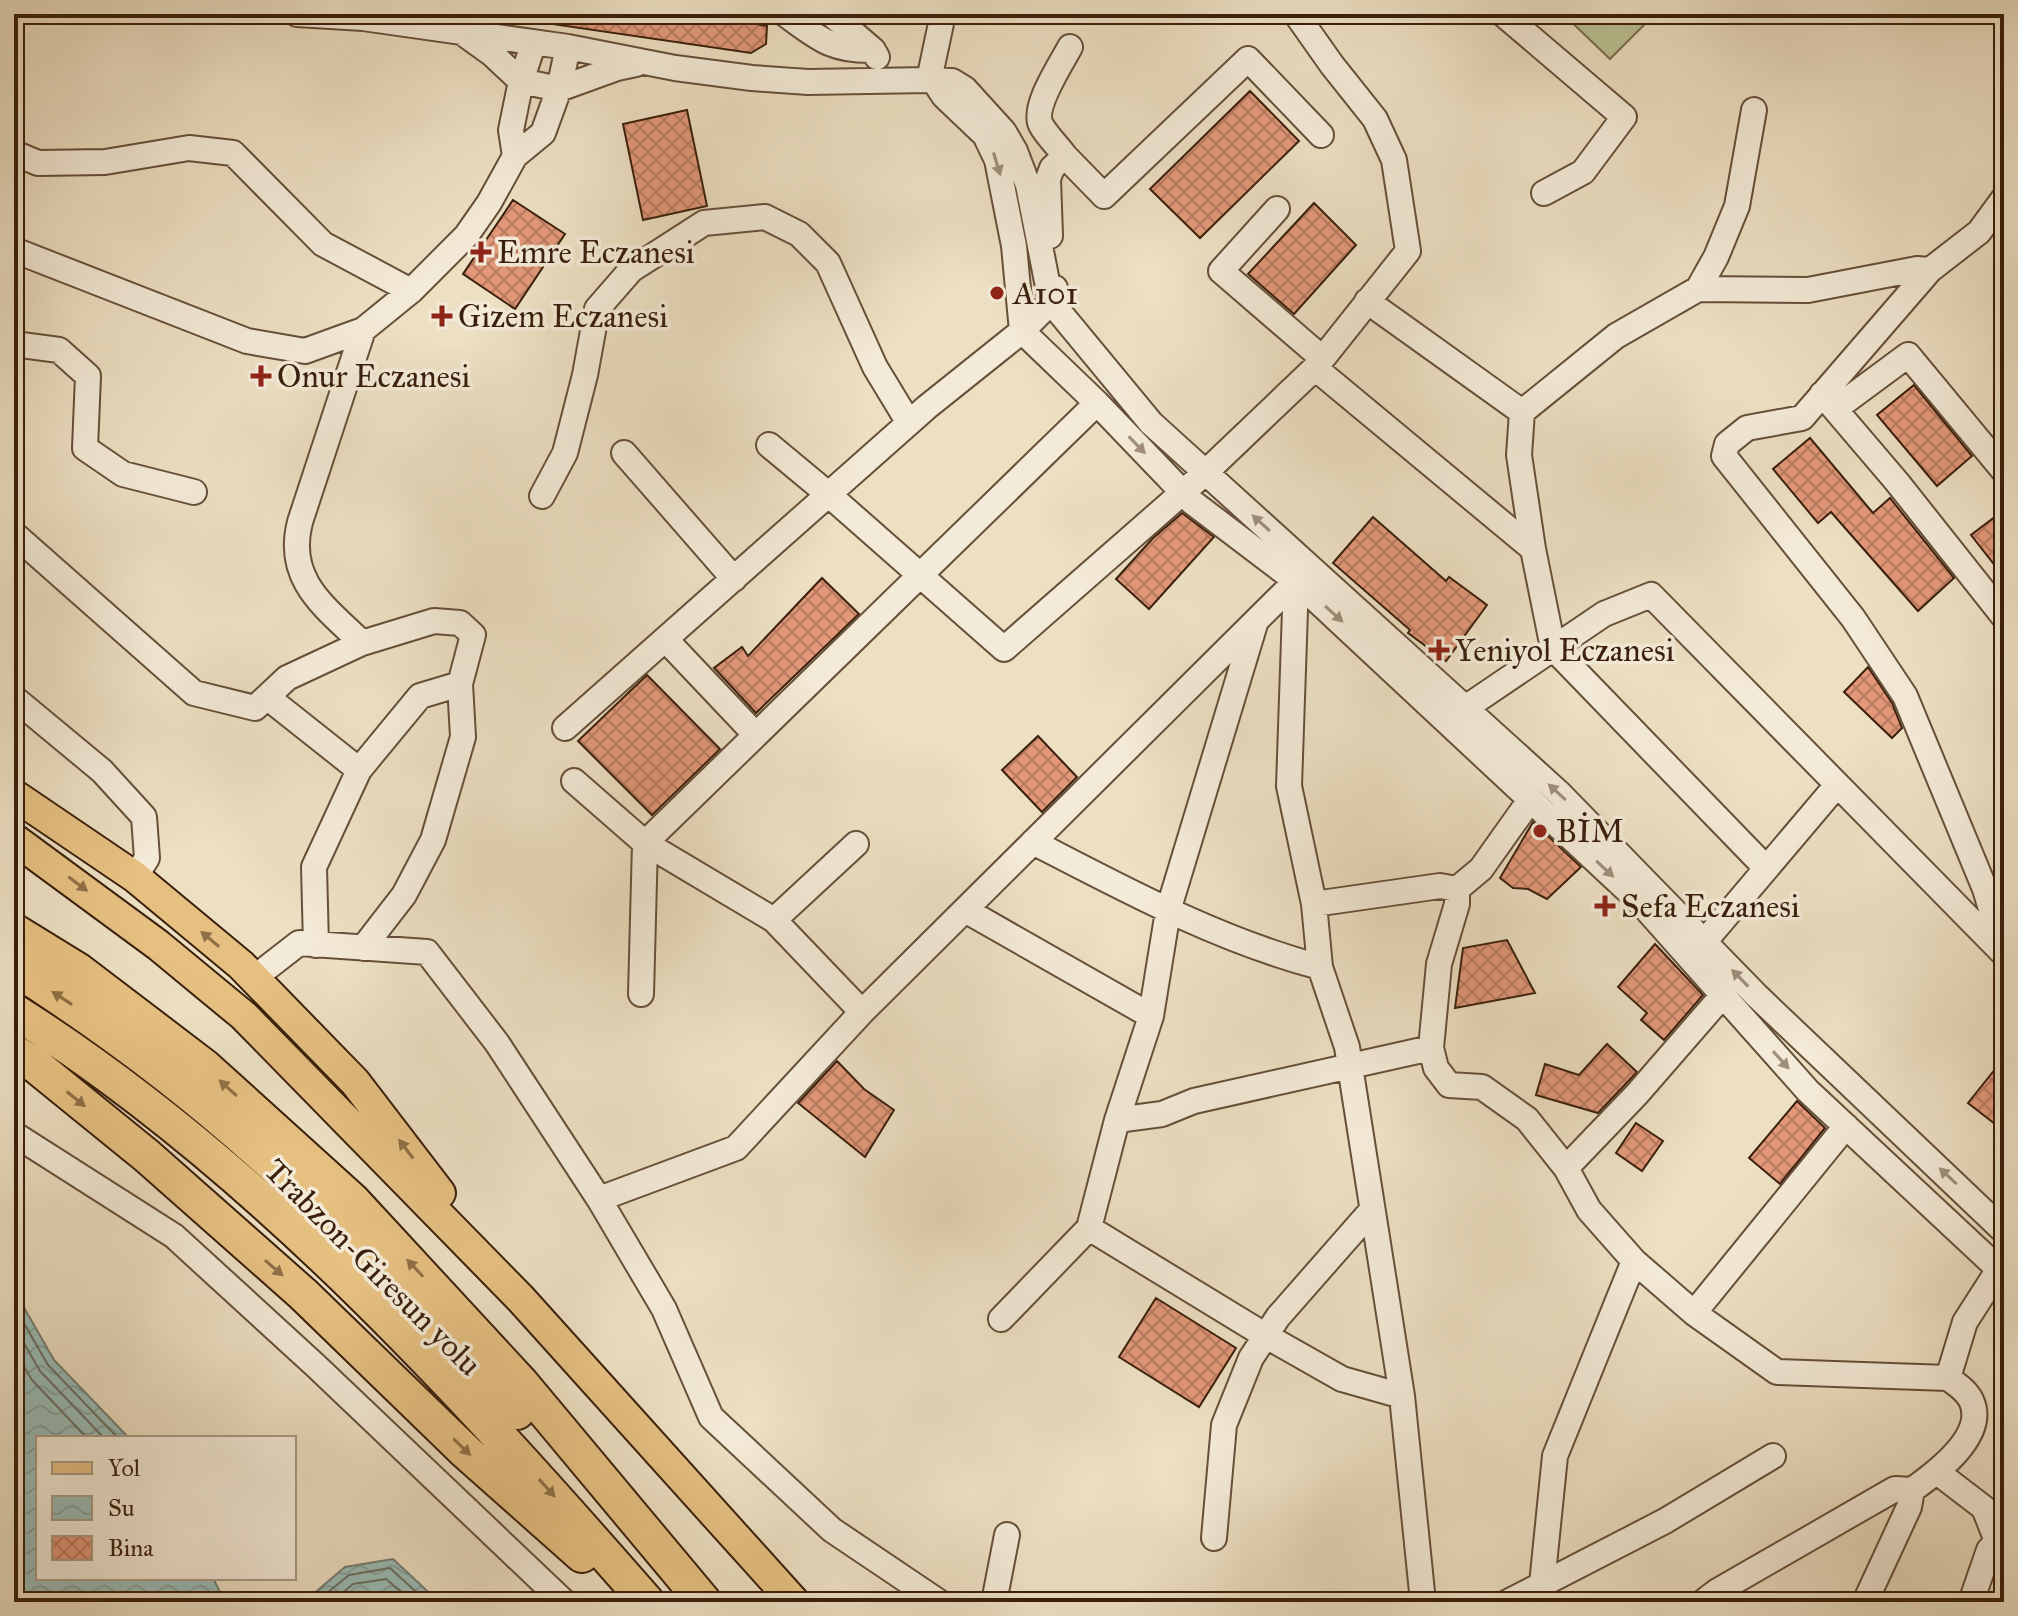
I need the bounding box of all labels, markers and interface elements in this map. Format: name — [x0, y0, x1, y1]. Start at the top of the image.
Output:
one-way arrow — [991, 152, 1004, 176]
place label: Emre Eczanesi — [497, 233, 695, 272]
marker: Emre Eczanesi — [472, 243, 490, 261]
place label: A101 — [1011, 274, 1078, 313]
marker: A101 — [988, 284, 1006, 302]
place label: Gizem Eczanesi — [458, 297, 668, 336]
marker: Gizem Eczanesi — [433, 307, 451, 325]
place label: Onur Eczanesi — [277, 357, 471, 396]
marker: Onur Eczanesi — [252, 367, 270, 385]
one-way arrow — [1128, 435, 1146, 454]
one-way arrow — [1252, 515, 1271, 533]
one-way arrow — [1324, 605, 1343, 623]
place label: Yeniyol Eczanesi — [1455, 631, 1675, 670]
marker: Yeniyol Eczanesi — [1430, 641, 1448, 659]
one-way arrow — [1548, 784, 1567, 802]
place label: BİM — [1556, 812, 1624, 851]
marker: BİM — [1531, 822, 1549, 840]
one-way arrow — [1595, 859, 1614, 877]
one-way arrow — [67, 875, 88, 891]
place label: Sefa Eczanesi — [1621, 887, 1800, 926]
marker: Sefa Eczanesi — [1596, 897, 1614, 915]
one-way arrow — [200, 931, 220, 948]
one-way arrow — [1731, 968, 1749, 987]
one-way arrow — [51, 991, 72, 1006]
one-way arrow — [1771, 1051, 1789, 1070]
one-way arrow — [219, 1079, 238, 1097]
one-way arrow — [66, 1090, 86, 1107]
one-way arrow — [398, 1138, 414, 1159]
street label: Trabzon-Giresun yolu — [256, 1151, 489, 1384]
one-way arrow — [1939, 1167, 1958, 1185]
one-way arrow — [264, 1258, 283, 1276]
one-way arrow — [406, 1259, 425, 1278]
legend — [36, 1436, 296, 1580]
one-way arrow — [452, 1438, 471, 1456]
text: Yol — [108, 1453, 141, 1483]
one-way arrow — [538, 1478, 555, 1498]
text: Su — [108, 1493, 135, 1523]
text: Bina — [108, 1533, 154, 1563]

